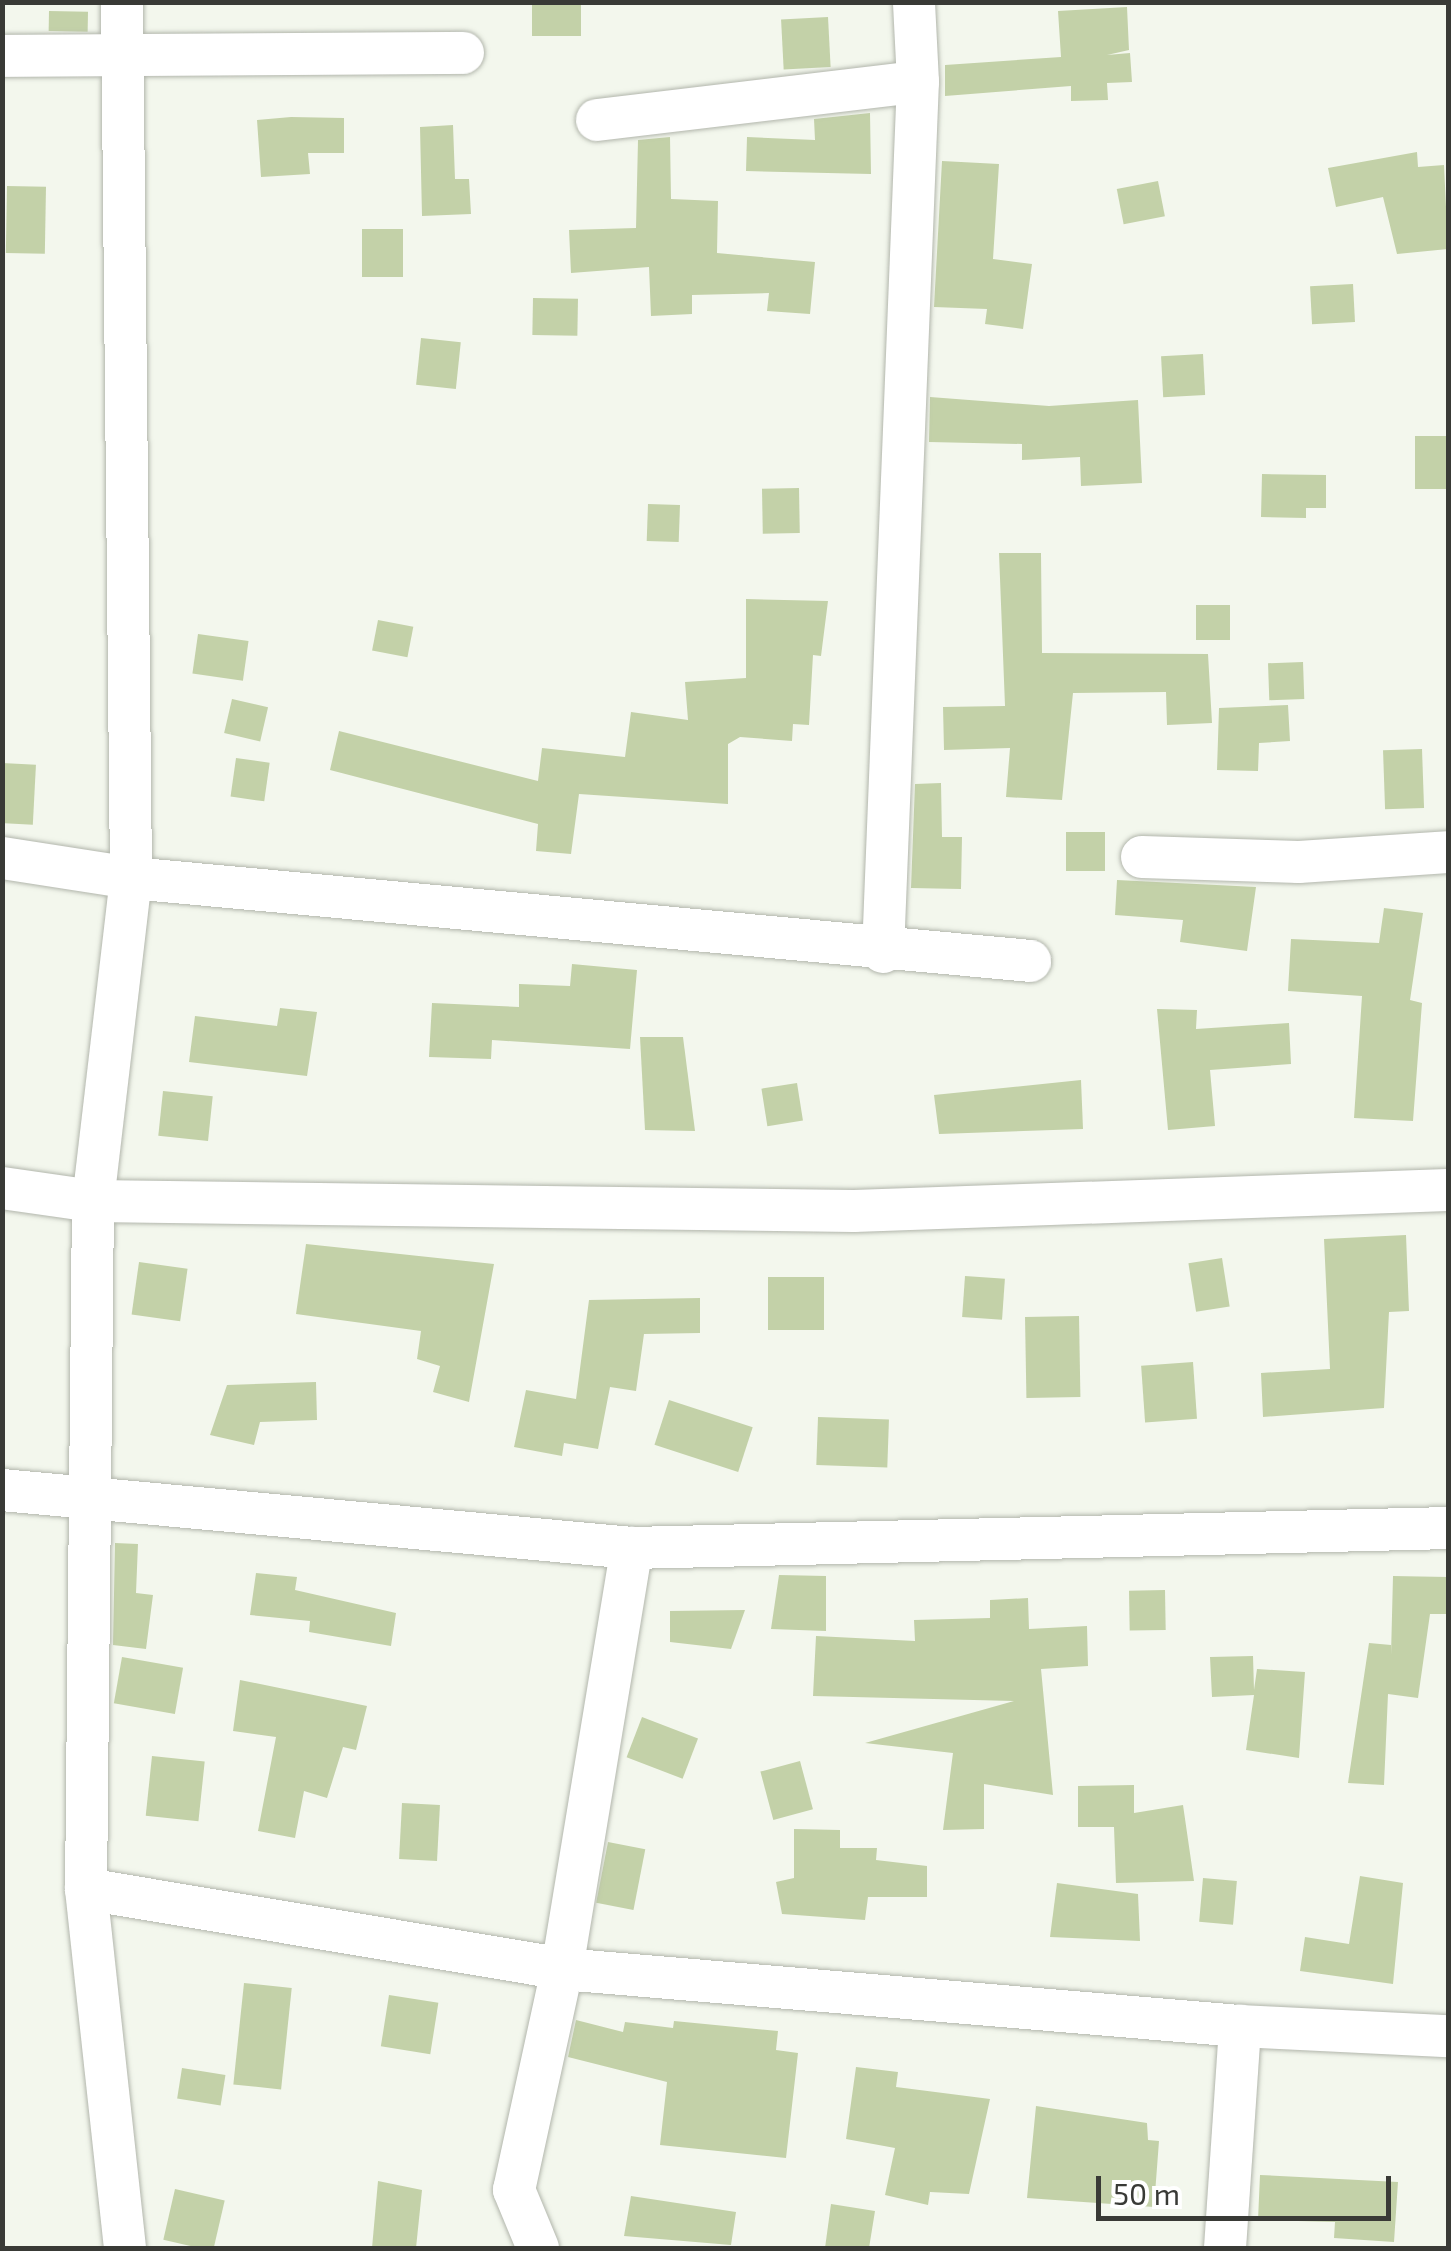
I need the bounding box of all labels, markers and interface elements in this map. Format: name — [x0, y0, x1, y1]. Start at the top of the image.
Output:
scale bar — [1101, 2156, 1396, 2218]
text: 50 m — [1113, 2175, 1180, 2211]

